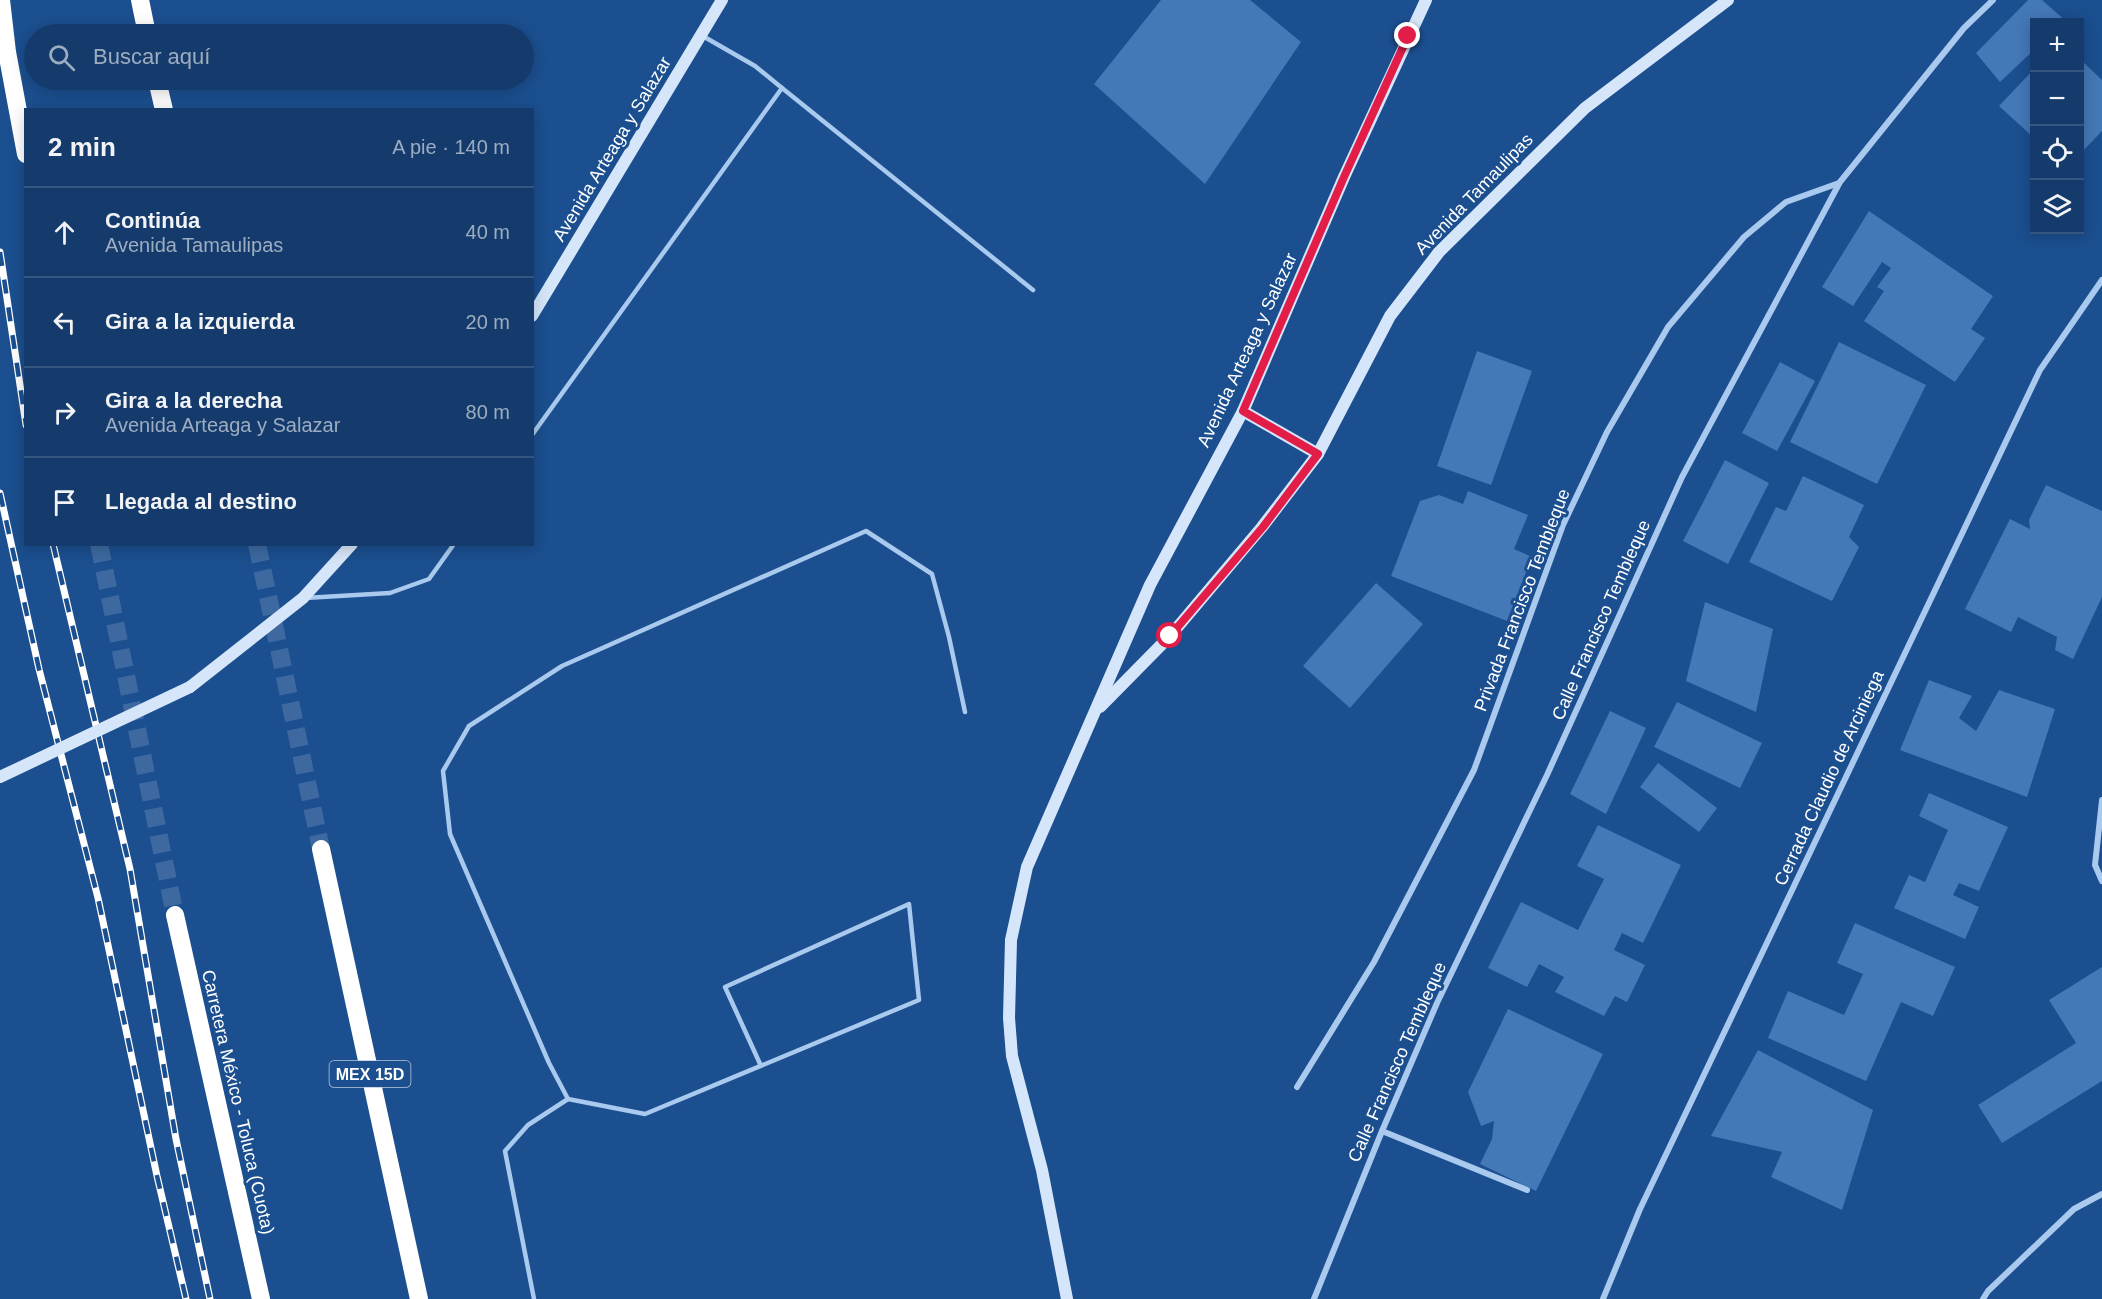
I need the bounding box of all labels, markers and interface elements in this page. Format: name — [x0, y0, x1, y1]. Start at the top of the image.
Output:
map controls — [2030, 18, 2084, 234]
button: + — [2030, 18, 2084, 72]
route end — [1394, 22, 1420, 48]
search box — [24, 24, 534, 90]
icon: search — [45, 41, 78, 74]
text: Buscar aquí — [93, 44, 210, 69]
street label: Avenida Arteaga y Salazar — [549, 53, 675, 245]
button: − — [2030, 72, 2084, 126]
button: locate — [2030, 126, 2084, 180]
street label: Avenida Tamaulipas — [1411, 129, 1537, 259]
text: 2 min — [48, 132, 116, 162]
text: A pie · 140 m — [392, 136, 510, 158]
button: layers — [2030, 180, 2084, 234]
text: Continúa — [105, 208, 200, 233]
icon: ahead — [48, 216, 81, 249]
text: 40 m — [466, 221, 510, 243]
text: Avenida Tamaulipas — [105, 234, 283, 256]
street label: Avenida Arteaga y Salazar — [1193, 250, 1301, 450]
icon: left — [48, 306, 81, 339]
text: Gira a la izquierda — [105, 309, 295, 334]
text: 20 m — [466, 311, 510, 333]
text: Gira a la derecha — [105, 388, 282, 413]
icon: right — [48, 396, 81, 429]
text: 80 m — [466, 401, 510, 423]
text: Avenida Arteaga y Salazar — [105, 414, 340, 436]
icon: arrive — [48, 486, 81, 519]
street label: Privada Francisco Tembleque — [1470, 486, 1574, 714]
text: Llegada al destino — [105, 489, 297, 514]
street label: Calle Francisco Tembleque — [1548, 517, 1654, 723]
route start — [1156, 622, 1182, 648]
street label: Cerrada Claudio de Arciniega — [1770, 666, 1888, 889]
street label: Calle Francisco Tembleque — [1344, 959, 1450, 1165]
street label: Carretera México - Toluca (Cuota) — [198, 968, 278, 1236]
road number: MEX 15D — [330, 1061, 410, 1087]

